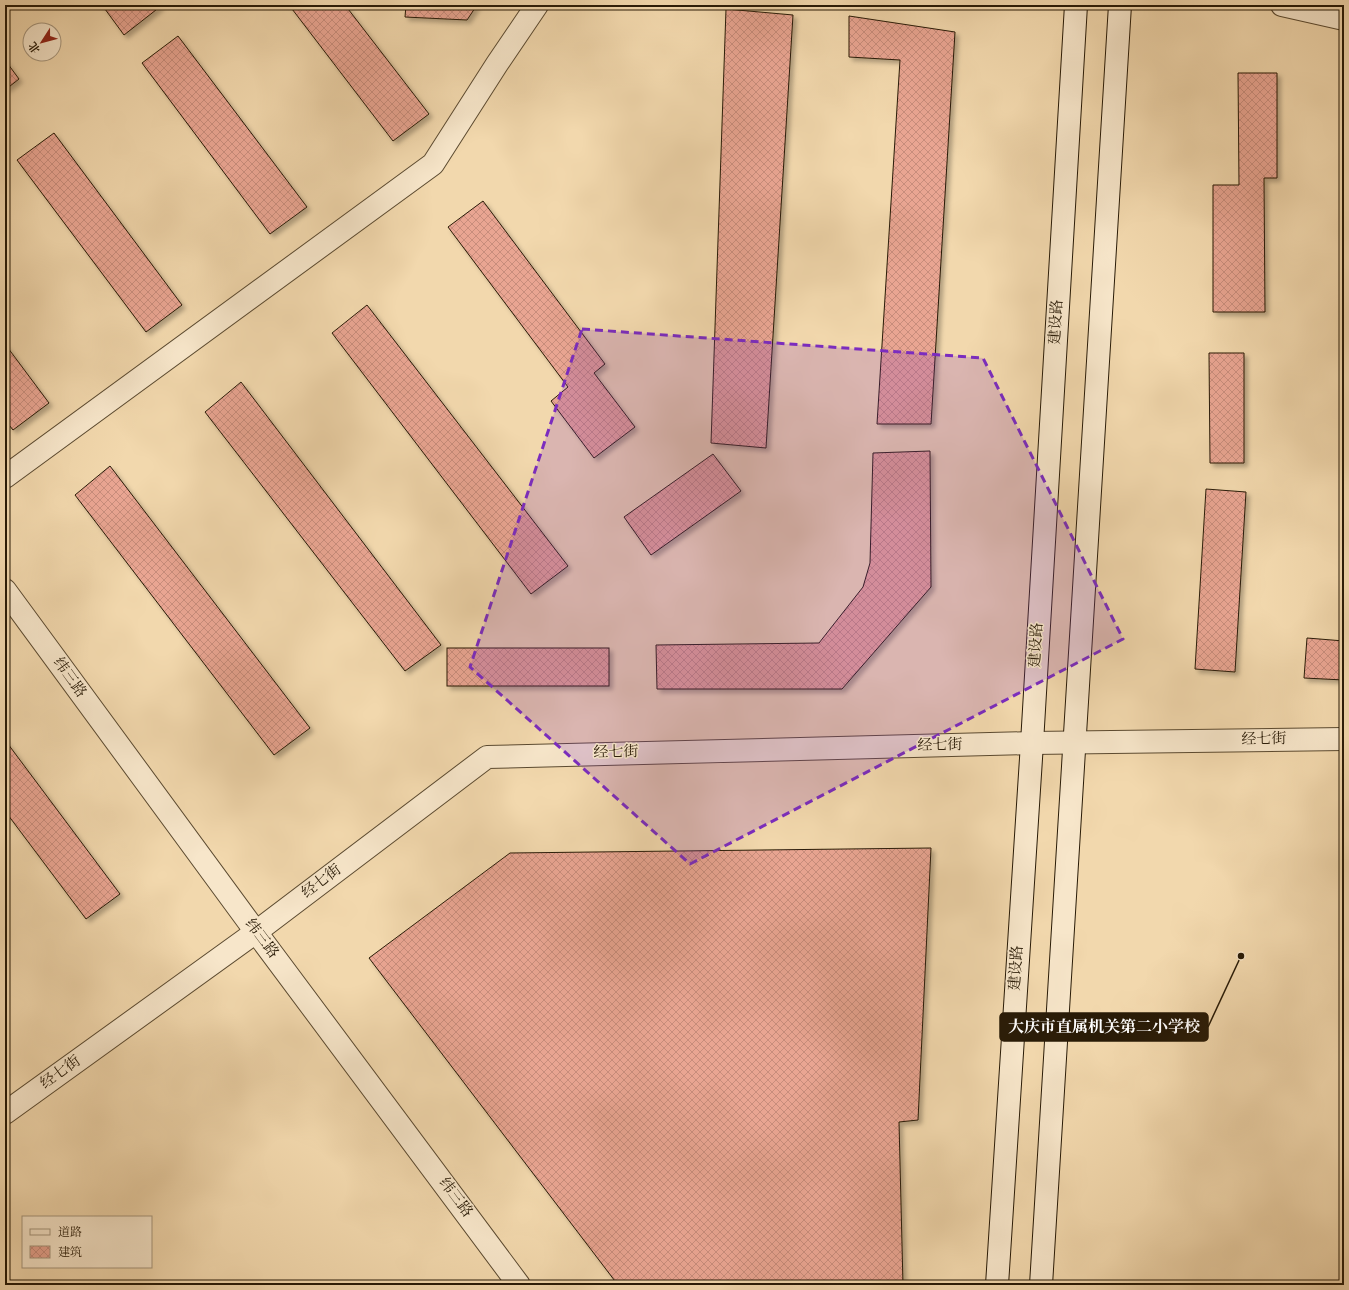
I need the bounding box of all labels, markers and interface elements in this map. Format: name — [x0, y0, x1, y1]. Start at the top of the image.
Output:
north arrow — [22, 22, 62, 62]
text: 北 — [26, 38, 44, 56]
street label: 建设路 — [1045, 299, 1069, 345]
street label: 建设路 — [1025, 622, 1049, 668]
street label: 纬三路 — [47, 654, 91, 702]
street label: 经七街 — [1241, 729, 1287, 751]
street label: 经七街 — [917, 735, 963, 757]
street label: 经七街 — [593, 742, 639, 764]
street label: 经七街 — [298, 860, 346, 904]
street label: 纬三路 — [239, 915, 283, 963]
street label: 建设路 — [1005, 945, 1029, 991]
callout: 大庆市直属机关第二小学校 — [1000, 1013, 1208, 1041]
text: 大庆市直属机关第二小学校 — [1008, 1017, 1200, 1039]
street label: 经七街 — [37, 1051, 85, 1095]
street label: 纬三路 — [433, 1174, 477, 1222]
legend — [22, 1216, 152, 1268]
text: 道路 — [58, 1225, 82, 1241]
text: 建筑 — [58, 1245, 82, 1261]

